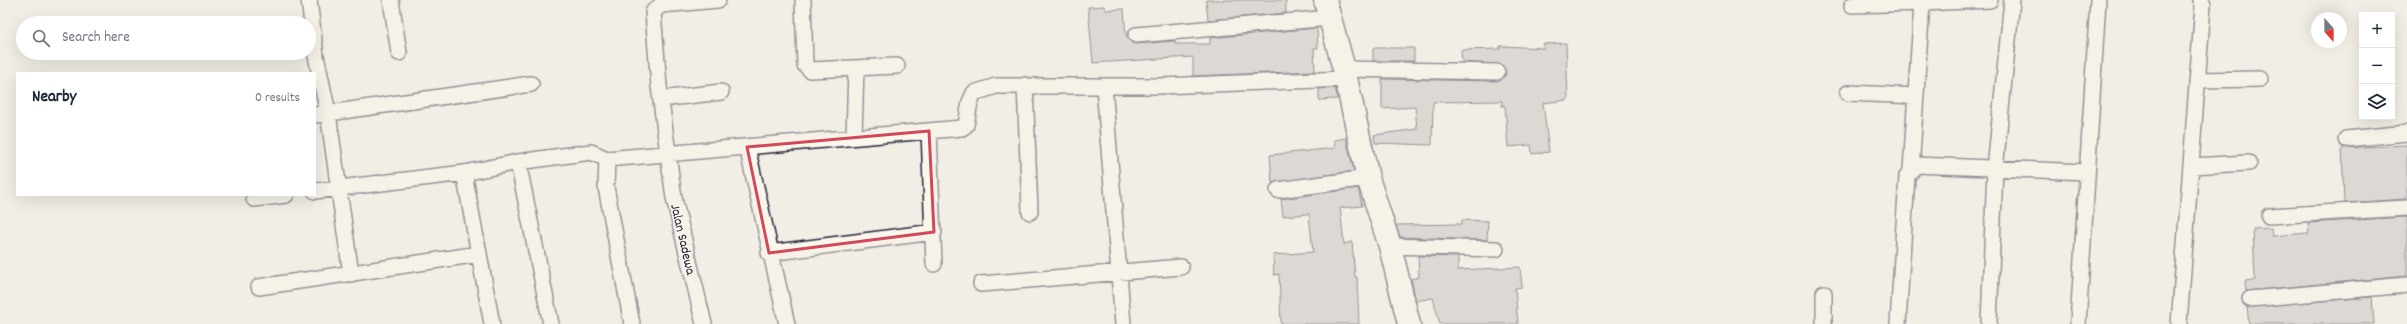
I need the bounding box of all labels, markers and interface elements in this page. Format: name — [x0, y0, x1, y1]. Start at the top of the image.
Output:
north arrow — [2311, 12, 2347, 48]
map controls — [2359, 12, 2395, 120]
button: + — [2359, 12, 2395, 48]
search box — [16, 16, 316, 60]
icon: search — [30, 27, 52, 49]
text: Search here — [62, 27, 130, 49]
button: − — [2359, 48, 2395, 84]
button: layers — [2359, 84, 2395, 120]
text: Nearby — [32, 86, 76, 110]
text: 0 results — [255, 89, 300, 108]
street label: Jalan Sadewa — [664, 202, 700, 277]

